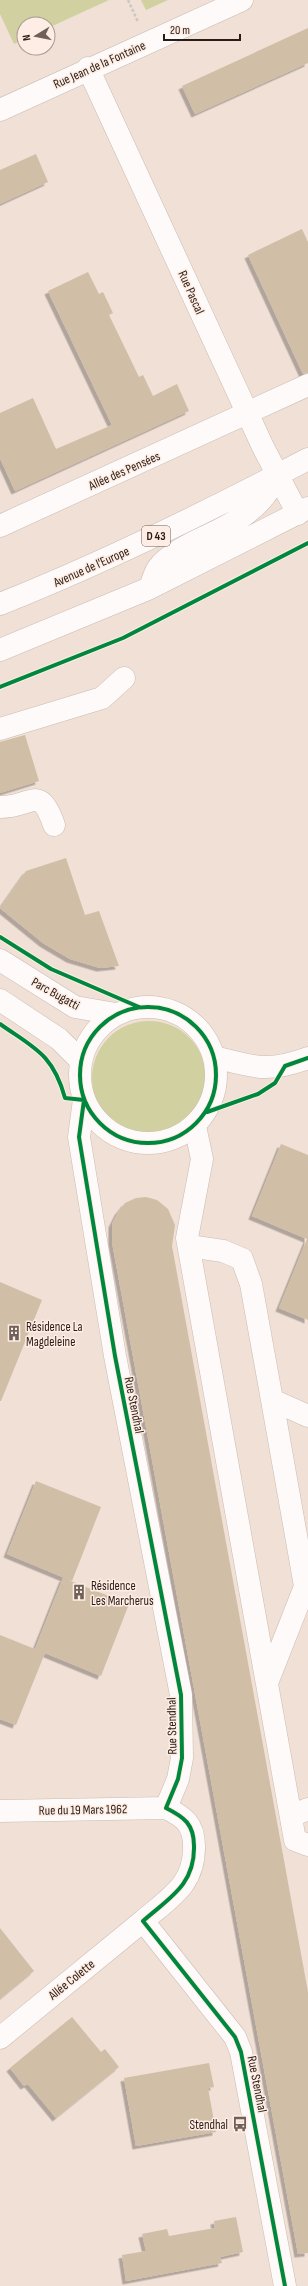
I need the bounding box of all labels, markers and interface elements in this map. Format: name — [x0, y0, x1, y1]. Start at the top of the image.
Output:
north arrow — [16, 16, 56, 56]
scale bar — [164, 16, 240, 42]
text: 20 m — [170, 23, 190, 38]
text: N — [20, 34, 34, 42]
street label: Rue Jean de la Fontaine — [51, 37, 148, 92]
street label: Rue Pascal — [174, 268, 208, 317]
street label: Allée des Pensées — [85, 448, 163, 494]
road number: D 43 — [142, 526, 170, 546]
street label: Avenue de l'Europe — [50, 543, 132, 591]
street label: Parc Bugatti — [29, 974, 82, 1014]
place label: Résidence La Magdeleine — [26, 1319, 83, 1350]
building icon: Résidence La Magdeleine — [5, 1324, 23, 1342]
street label: Rue Stendhal — [121, 1376, 147, 1435]
place label: Résidence Les Marcherus — [91, 1578, 154, 1609]
building icon: Résidence Les Marcherus — [70, 1583, 88, 1601]
street label: Rue Stendhal — [164, 1697, 180, 1755]
street label: Rue du 19 Mars 1962 — [39, 1801, 127, 1819]
street label: Allée Colette — [44, 1956, 98, 2004]
street label: Rue Stendhal — [244, 2055, 270, 2114]
bus stop icon: Stendhal — [231, 2115, 249, 2133]
place label: Stendhal — [189, 2117, 228, 2133]

